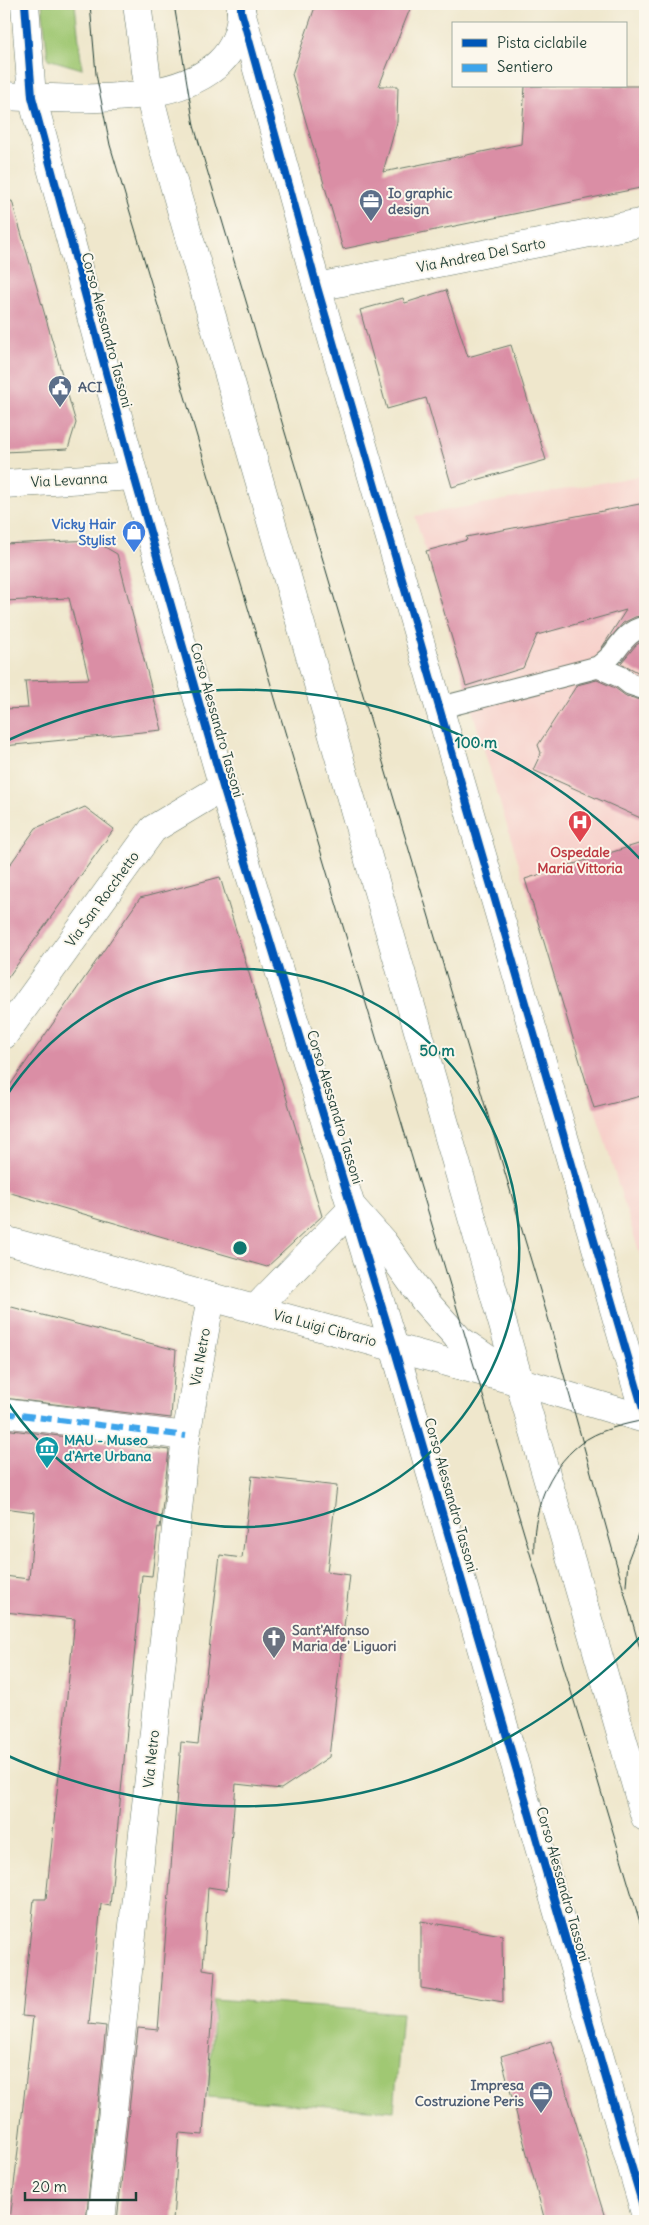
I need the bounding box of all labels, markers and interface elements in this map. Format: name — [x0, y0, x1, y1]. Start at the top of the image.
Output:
legend — [452, 22, 626, 88]
text: Pista ciclabile — [497, 33, 587, 52]
text: Sentiero — [497, 57, 553, 76]
place label: Io graphic design — [388, 184, 453, 218]
office icon: Io graphic design — [358, 188, 384, 222]
street label: Via Andrea Del Sarto — [415, 234, 547, 276]
street label: Corso Alessandro Tassoni — [78, 250, 136, 410]
public building icon: ACI — [47, 374, 73, 408]
place label: ACI — [78, 378, 102, 396]
street label: Via Levanna — [30, 469, 108, 491]
place label: Vicky Hair Stylist — [52, 515, 116, 549]
shop icon: Vicky Hair Stylist — [121, 519, 147, 553]
street label: Corso Alessandro Tassoni — [186, 641, 248, 799]
text: 100 m — [455, 733, 497, 752]
hospital icon: Ospedale Maria Vittoria — [567, 809, 593, 843]
place label: Ospedale Maria Vittoria — [537, 843, 623, 877]
street label: Via San Rocchetto — [61, 847, 143, 950]
street label: Corso Alessandro Tassoni — [303, 1028, 367, 1186]
text: 50 m — [419, 1041, 455, 1060]
centre of rings — [231, 1239, 249, 1257]
street label: Via Luigi Cibrario — [271, 1306, 379, 1351]
street label: Via Netro — [186, 1327, 214, 1387]
street label: Corso Alessandro Tassoni — [420, 1416, 482, 1574]
place label: MAU - Museo d'Arte Urbana — [64, 1431, 152, 1465]
museum icon: MAU - Museo d'Arte Urbana — [34, 1435, 60, 1469]
place label: Sant'Alfonso Maria de' Liguori — [292, 1621, 397, 1655]
church icon: Sant'Alfonso Maria de' Liguori — [261, 1625, 287, 1659]
street label: Via Netro — [139, 1729, 163, 1789]
street label: Corso Alessandro Tassoni — [532, 1805, 594, 1963]
place label: Impresa Costruzione Peris — [415, 2076, 525, 2110]
office icon: Impresa Costruzione Peris — [528, 2080, 554, 2114]
scale bar — [25, 2170, 136, 2202]
text: 20 m — [32, 2177, 67, 2196]

